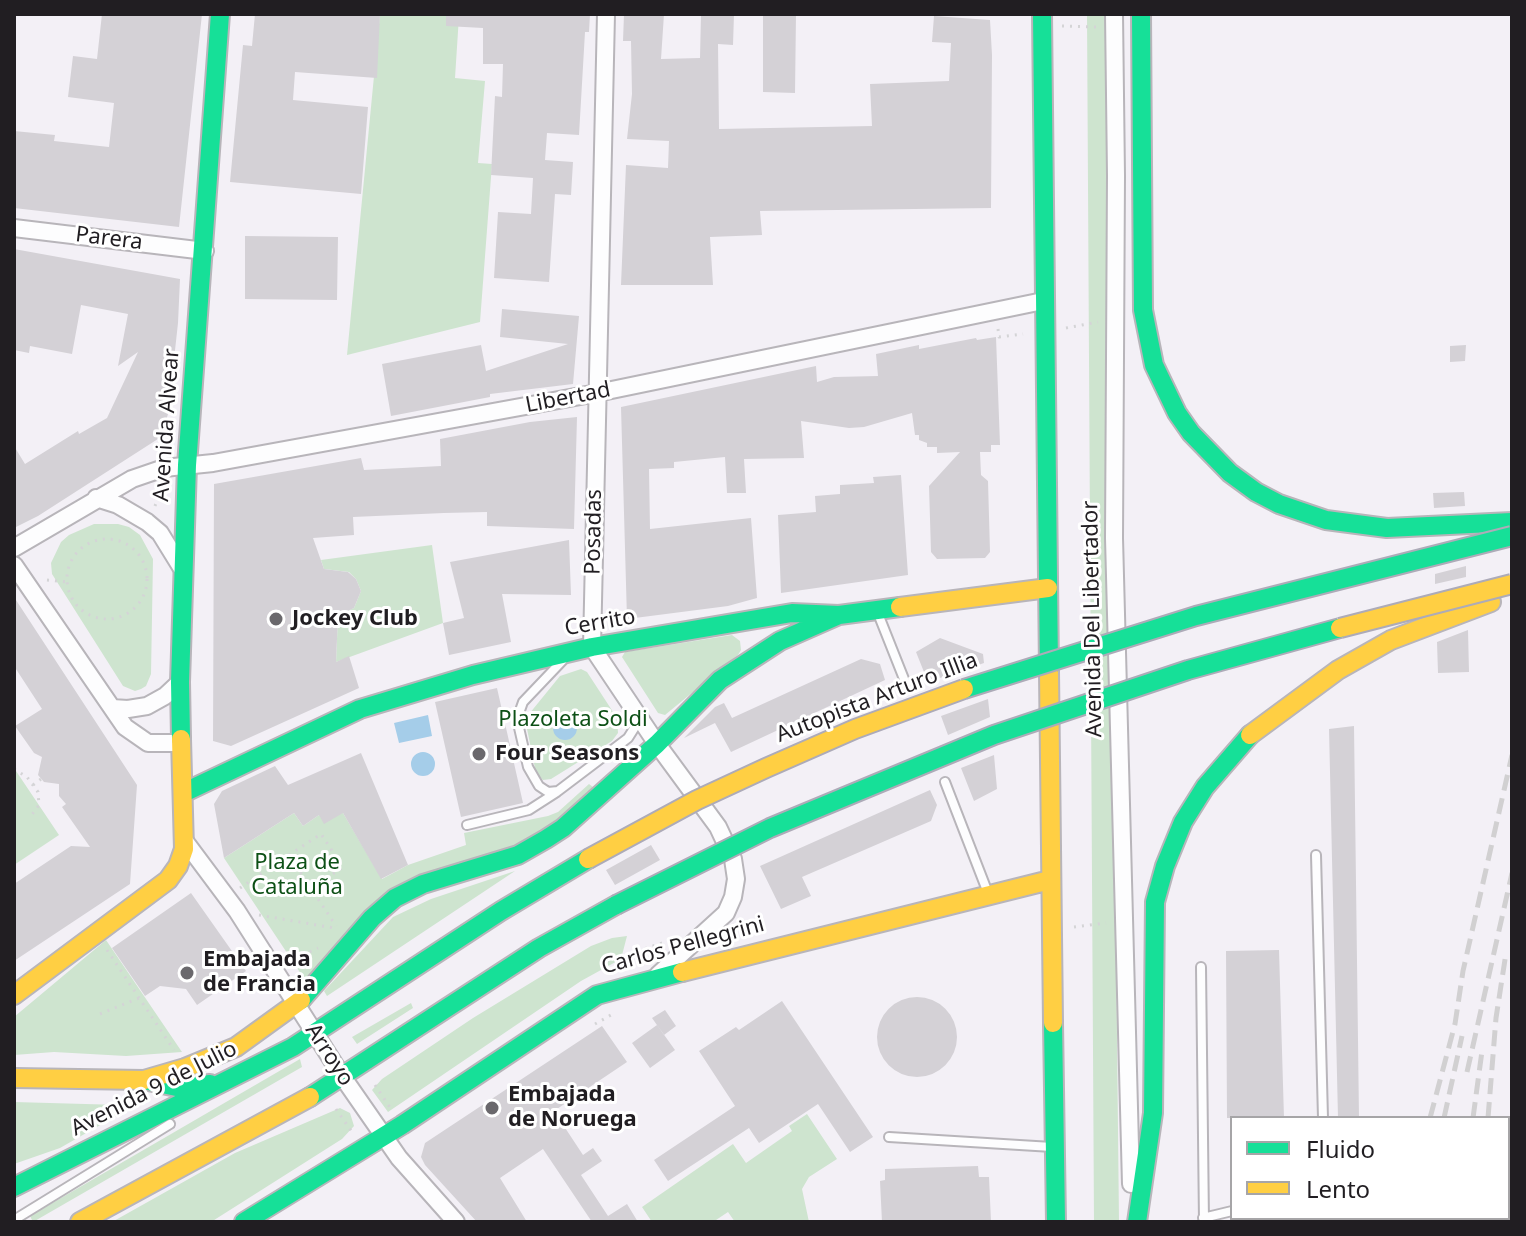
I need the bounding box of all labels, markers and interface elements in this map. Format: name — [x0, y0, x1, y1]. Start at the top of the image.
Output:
street label: Parera — [74, 222, 144, 256]
street label: Avenida Alvear — [148, 348, 186, 502]
street label: Libertad — [523, 377, 613, 419]
street label: Posadas — [580, 489, 608, 575]
street label: Avenida Del Libertador — [1078, 500, 1108, 738]
street label: Cerrito — [563, 604, 637, 642]
place label: Jockey Club — [292, 606, 418, 632]
marker: Jockey Club — [267, 610, 285, 628]
street label: Autopista Arturo Illia — [772, 647, 982, 749]
park label: Plazoleta Soldi — [498, 707, 648, 733]
place label: Four Seasons — [495, 741, 639, 767]
marker: Four Seasons — [470, 745, 488, 763]
park label: Plaza de Cataluña — [251, 850, 343, 902]
street label: Carlos Pellegrini — [599, 912, 767, 980]
place label: Embajada de Francia — [203, 947, 316, 998]
marker: Embajada de Francia — [178, 964, 196, 982]
street label: Arroyo — [299, 1019, 359, 1091]
street label: Avenida 9 de Julio — [67, 1036, 241, 1142]
place label: Embajada de Noruega — [508, 1082, 637, 1134]
marker: Embajada de Noruega — [483, 1099, 501, 1117]
legend — [1230, 1116, 1510, 1220]
text: Fluido — [1306, 1132, 1375, 1165]
text: Lento — [1306, 1172, 1370, 1205]

